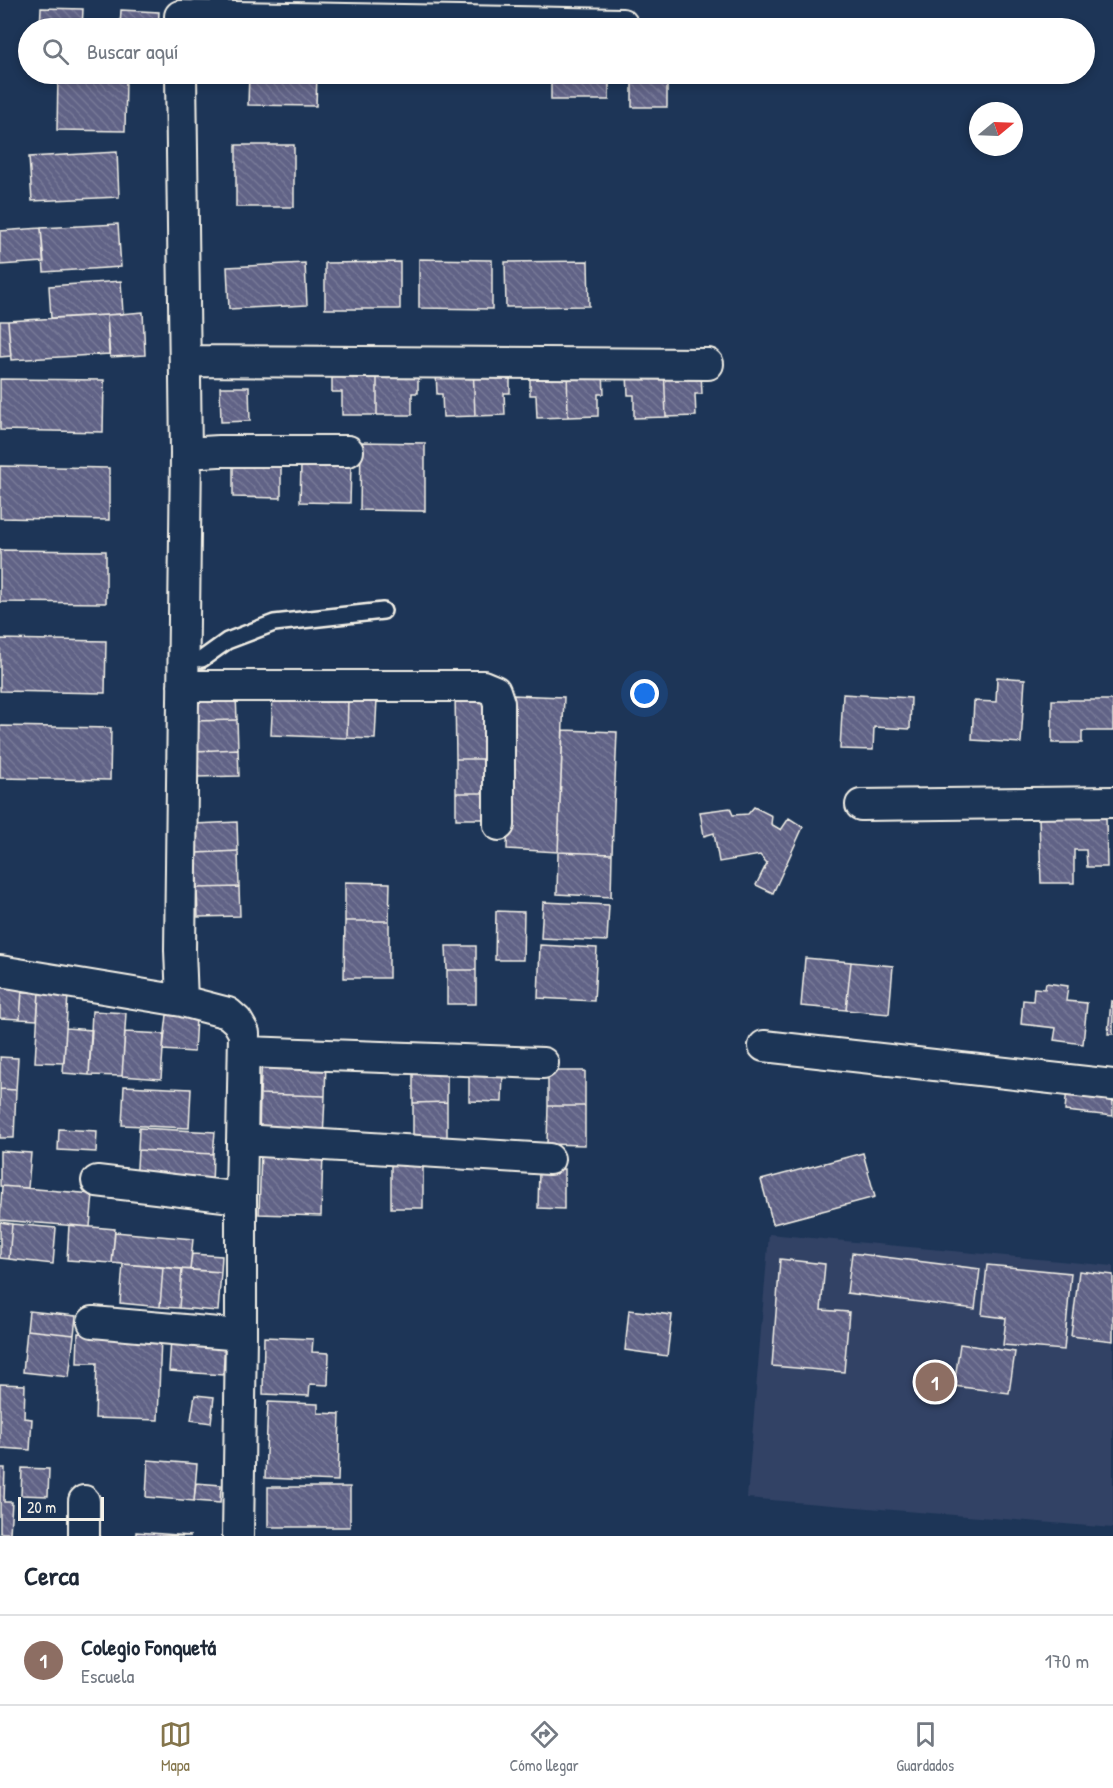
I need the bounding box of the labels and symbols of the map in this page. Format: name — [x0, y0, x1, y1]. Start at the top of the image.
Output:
north arrow — [969, 102, 1023, 156]
your location — [630, 679, 659, 708]
pin: 1 — [916, 1360, 954, 1404]
scale bar — [18, 1494, 104, 1522]

